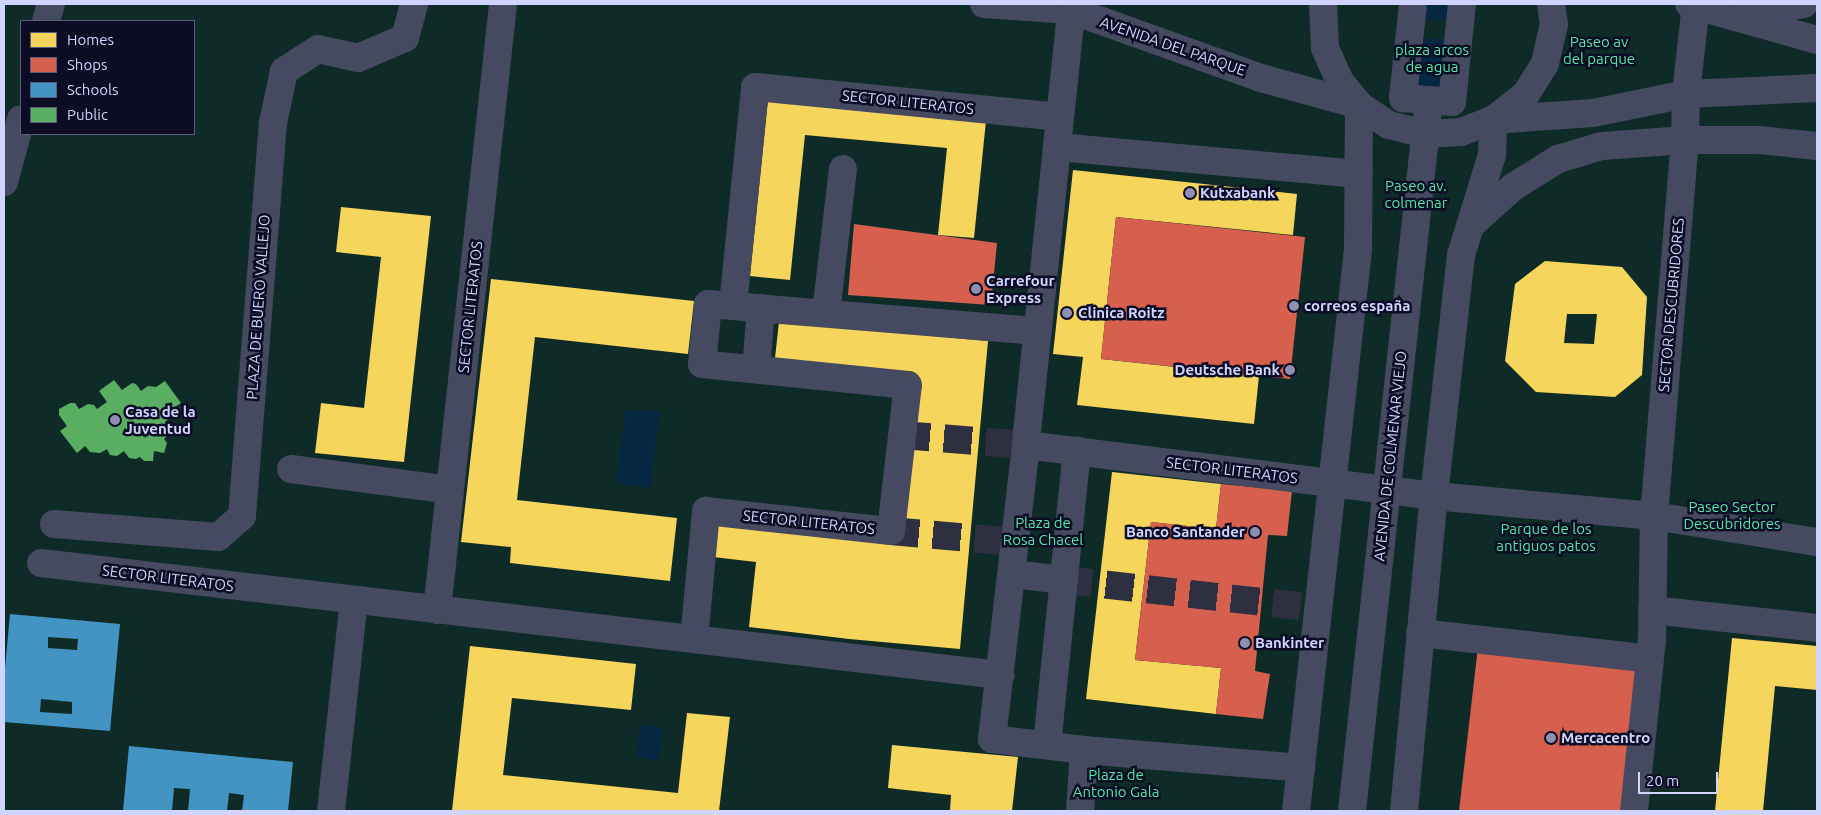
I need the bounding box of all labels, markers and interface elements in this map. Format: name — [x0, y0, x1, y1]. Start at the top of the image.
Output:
street label: AVENIDA DEL PARQUE — [1098, 13, 1248, 79]
legend — [20, 20, 195, 135]
text: Homes — [67, 31, 114, 48]
park label: Paseo av del parque — [1563, 32, 1635, 67]
park label: plaza arcos de agua — [1395, 40, 1469, 75]
text: Shops — [67, 56, 108, 73]
text: Schools — [67, 81, 118, 98]
street label: SECTOR LITERATOS — [841, 86, 975, 118]
text: Public — [67, 106, 108, 123]
park label: Paseo av. colmenar — [1385, 176, 1447, 211]
place label: Kutxabank — [1200, 184, 1275, 202]
marker: Kutxabank — [1184, 187, 1196, 199]
street label: PLAZA DE BUERO VALLEJO — [243, 214, 273, 400]
street label: SECTOR DESCUBRIDORES — [1654, 217, 1688, 393]
street label: SECTOR LITERATOS — [454, 240, 486, 374]
place label: Carrefour Express — [986, 271, 1055, 306]
marker: Carrefour Express — [970, 283, 982, 295]
place label: correos españa — [1304, 297, 1410, 315]
marker: correos españa — [1288, 300, 1300, 312]
place label: Clinica Roitz — [1078, 304, 1165, 322]
marker: Clinica Roitz — [1060, 306, 1074, 320]
street label: AVENIDA DE COLMENAR VIEJO — [1370, 350, 1410, 562]
place label: Deutsche Bank — [1174, 361, 1280, 379]
marker: Deutsche Bank — [1284, 364, 1296, 376]
place label: Casa de la Juventud — [125, 402, 196, 437]
marker: Casa de la Juventud — [109, 414, 121, 426]
street label: SECTOR LITERATOS — [1165, 453, 1299, 487]
park label: Paseo Sector Descubridores — [1683, 497, 1781, 532]
street label: SECTOR LITERATOS — [742, 506, 876, 538]
park label: Plaza de Rosa Chacel — [1003, 513, 1083, 548]
park label: Parque de los antiguos patos — [1496, 519, 1596, 554]
place label: Banco Santander — [1126, 523, 1245, 541]
marker: Banco Santander — [1249, 526, 1261, 538]
street label: SECTOR LITERATOS — [101, 561, 235, 595]
place label: Bankinter — [1255, 634, 1324, 652]
marker: Bankinter — [1239, 637, 1251, 649]
place label: Mercacentro — [1561, 729, 1650, 747]
marker: Mercacentro — [1545, 732, 1557, 744]
scale bar — [1641, 762, 1721, 794]
park label: Plaza de Antonio Gala — [1073, 765, 1159, 800]
text: 20 m — [1646, 772, 1679, 789]

